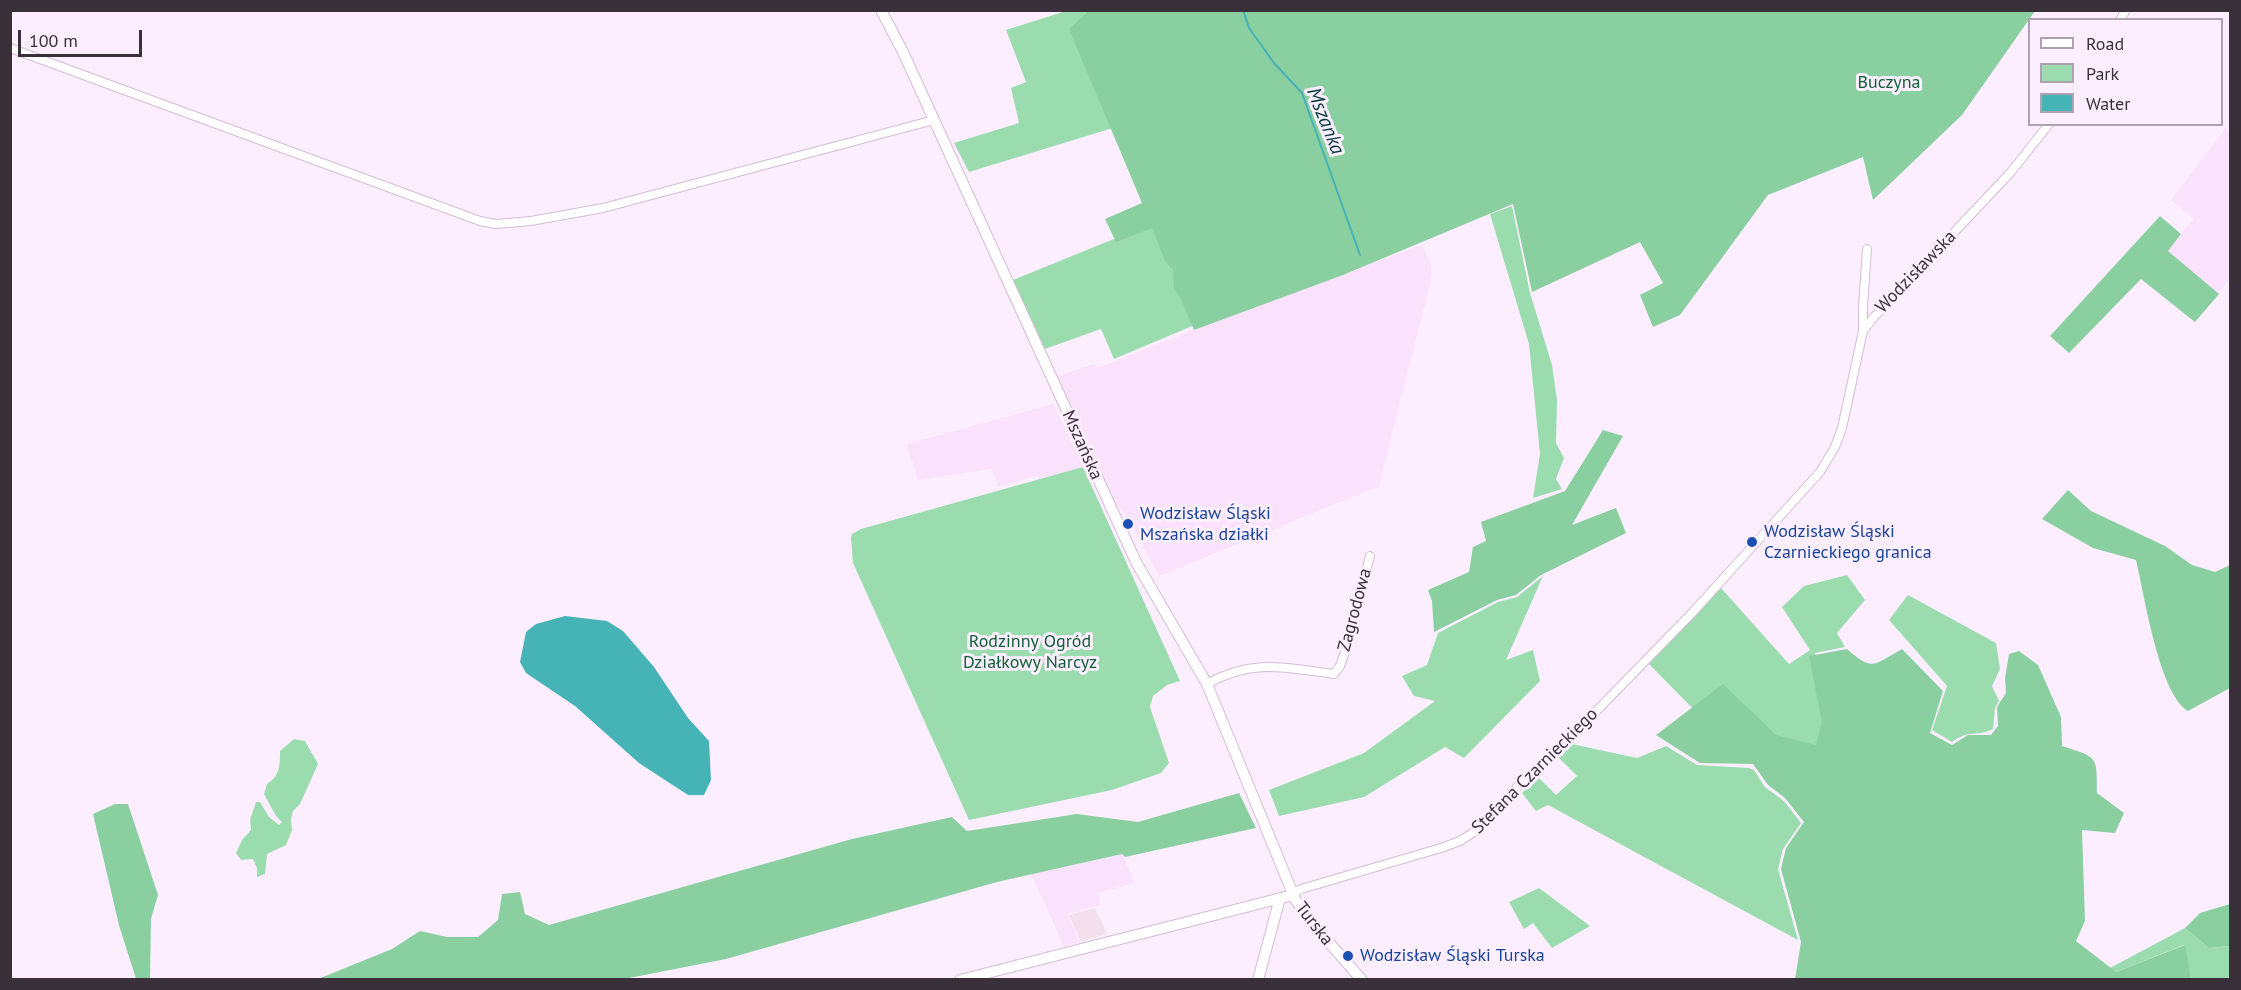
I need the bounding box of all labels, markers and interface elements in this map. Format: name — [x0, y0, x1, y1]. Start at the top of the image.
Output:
scale bar — [21, 18, 146, 56]
legend — [2028, 18, 2223, 126]
text: 100 m — [29, 29, 78, 52]
text: Road — [2086, 32, 2124, 55]
text: Park — [2086, 62, 2119, 85]
park label: Buczyna — [1857, 72, 1921, 94]
water label: Mszanka — [1301, 84, 1349, 158]
text: Water — [2086, 92, 2130, 115]
street label: Wodzisławska — [1871, 226, 1961, 318]
street label: Mszańska — [1057, 407, 1107, 483]
place label: Wodzisław Śląski Mszańska działki — [1140, 503, 1271, 546]
marker: Wodzisław Śląski Mszańska działki — [1121, 517, 1135, 531]
place label: Wodzisław Śląski Czarnieckiego granica — [1764, 521, 1932, 564]
marker: Wodzisław Śląski Czarnieckiego granica — [1745, 535, 1759, 549]
street label: Zagrodowa — [1334, 566, 1376, 654]
park label: Rodzinny Ogród Działkowy Narcyz — [963, 631, 1097, 674]
street label: Stefana Czarnieckiego — [1468, 704, 1602, 838]
street label: Turska — [1290, 898, 1338, 950]
place label: Wodzisław Śląski Turska — [1360, 945, 1545, 967]
marker: Wodzisław Śląski Turska — [1341, 949, 1355, 963]

